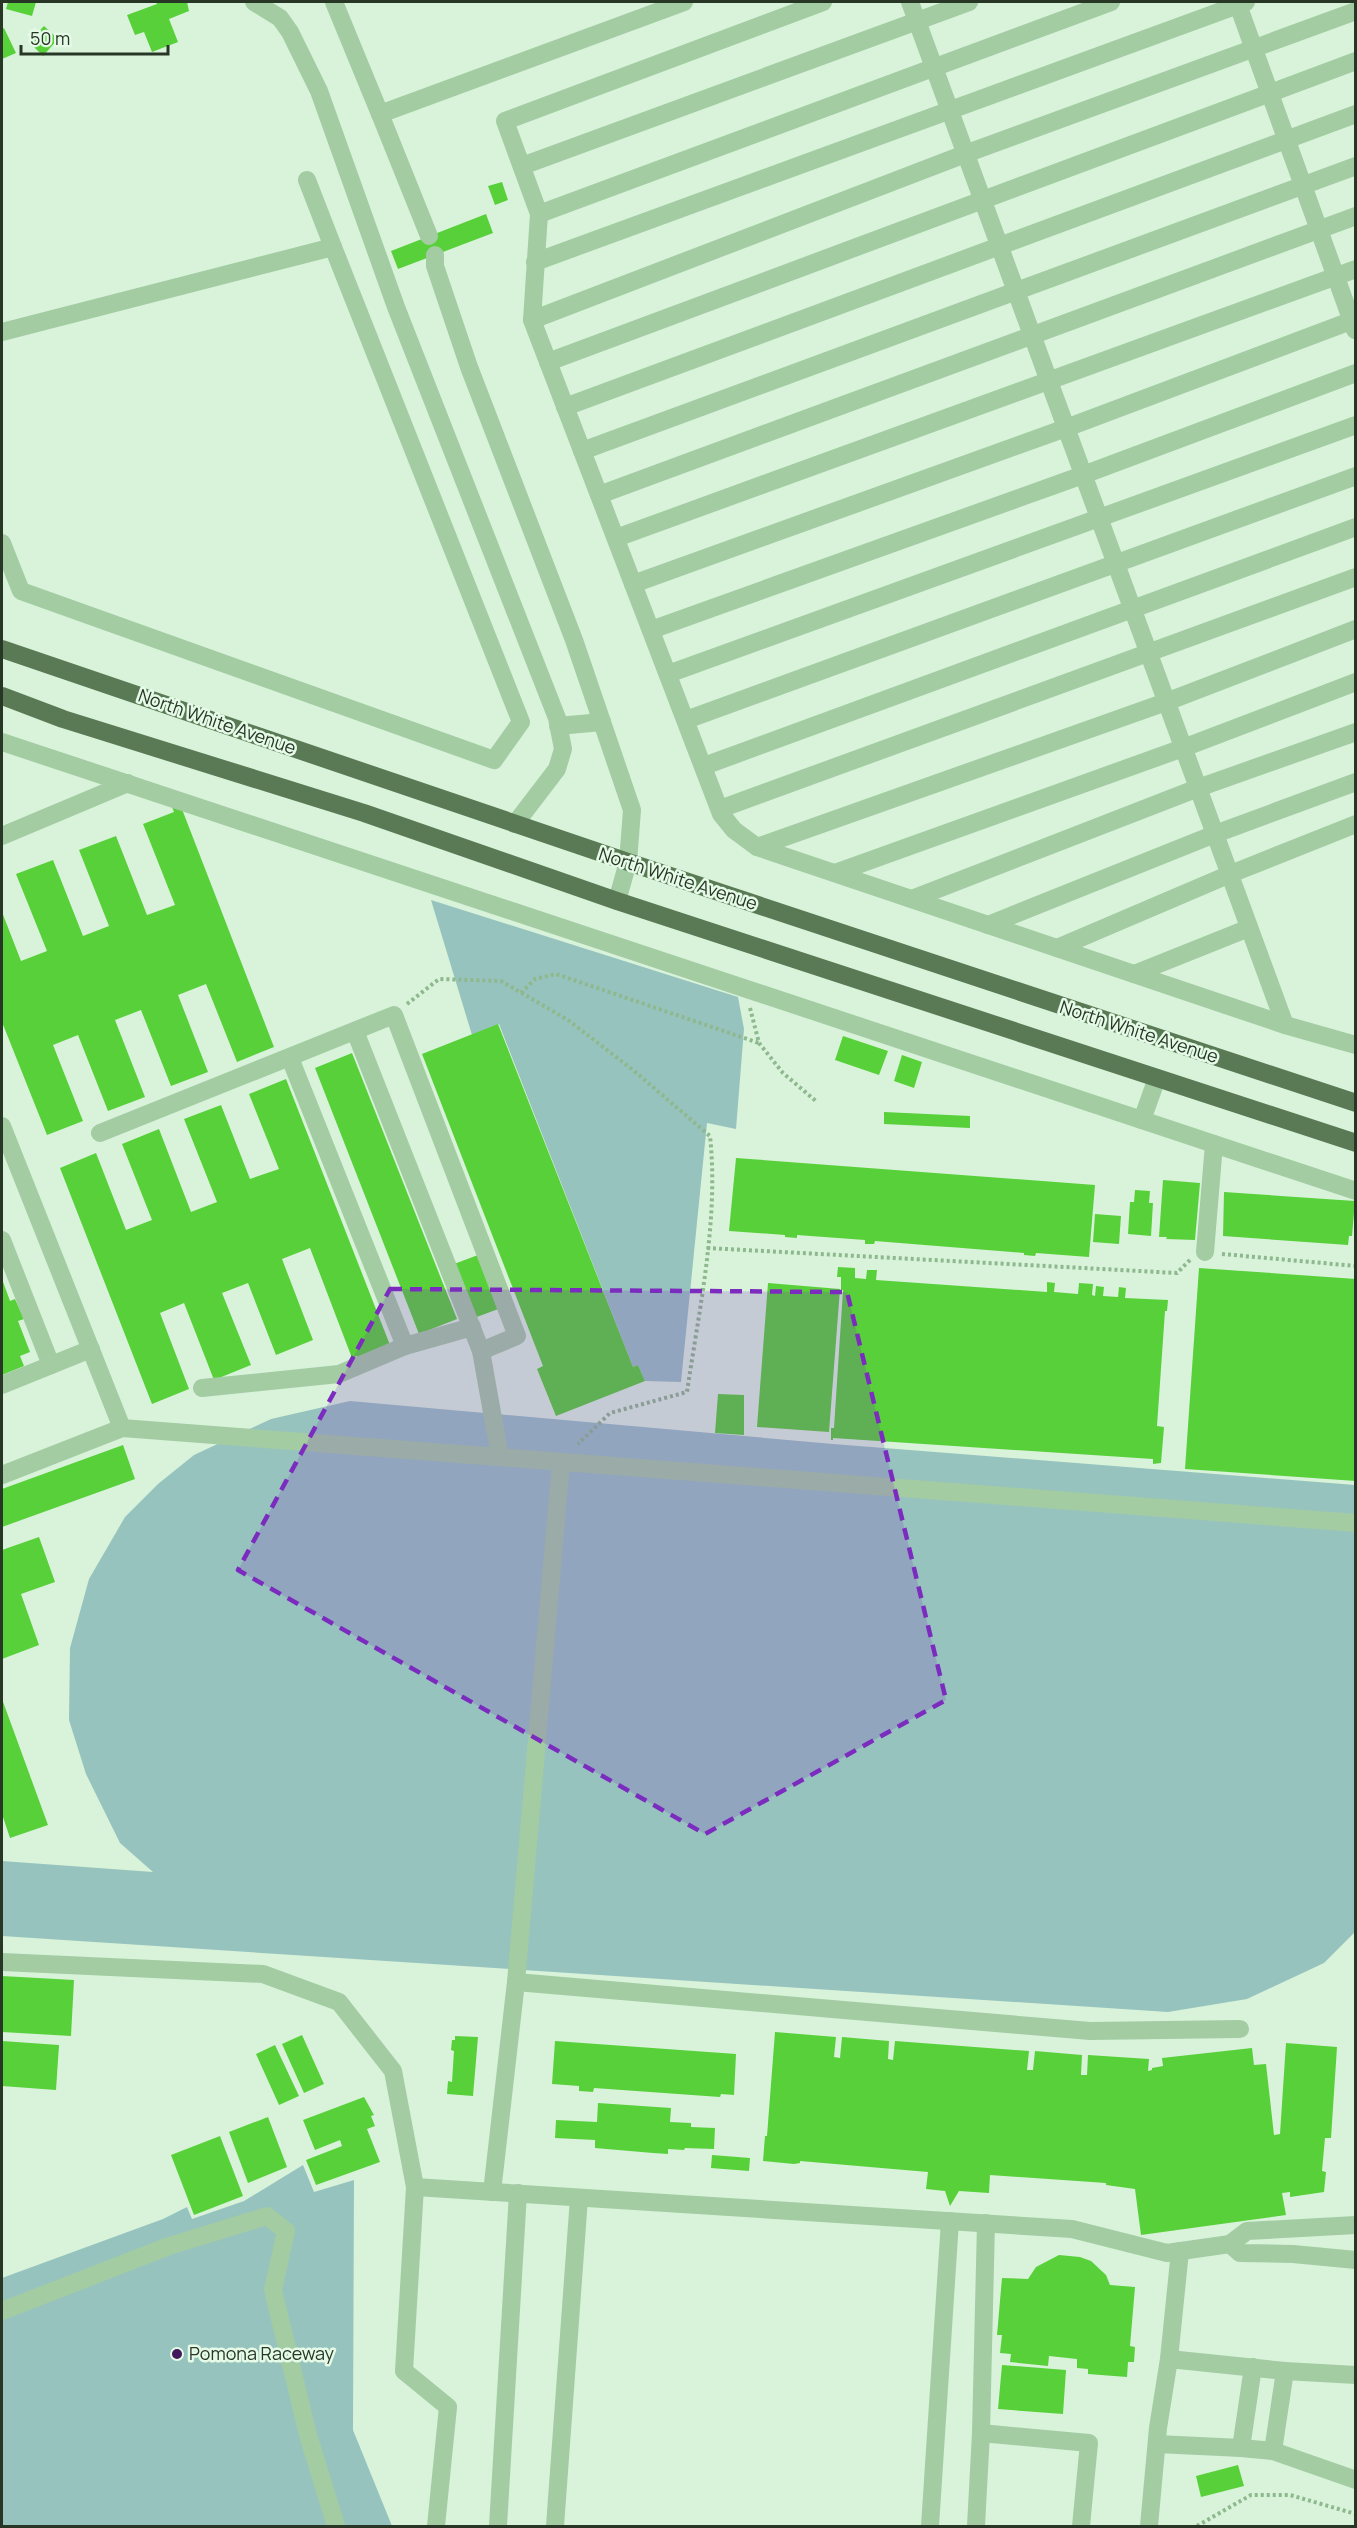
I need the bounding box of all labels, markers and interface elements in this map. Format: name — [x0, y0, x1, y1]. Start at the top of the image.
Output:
scale bar — [21, 18, 168, 56]
text: 50 m — [30, 26, 70, 50]
street label: North White Avenue — [135, 683, 299, 759]
street label: North White Avenue — [596, 841, 761, 915]
street label: North White Avenue — [1057, 994, 1222, 1068]
place label: Pomona Raceway — [189, 2341, 335, 2365]
marker: Pomona Raceway — [170, 2347, 184, 2361]

